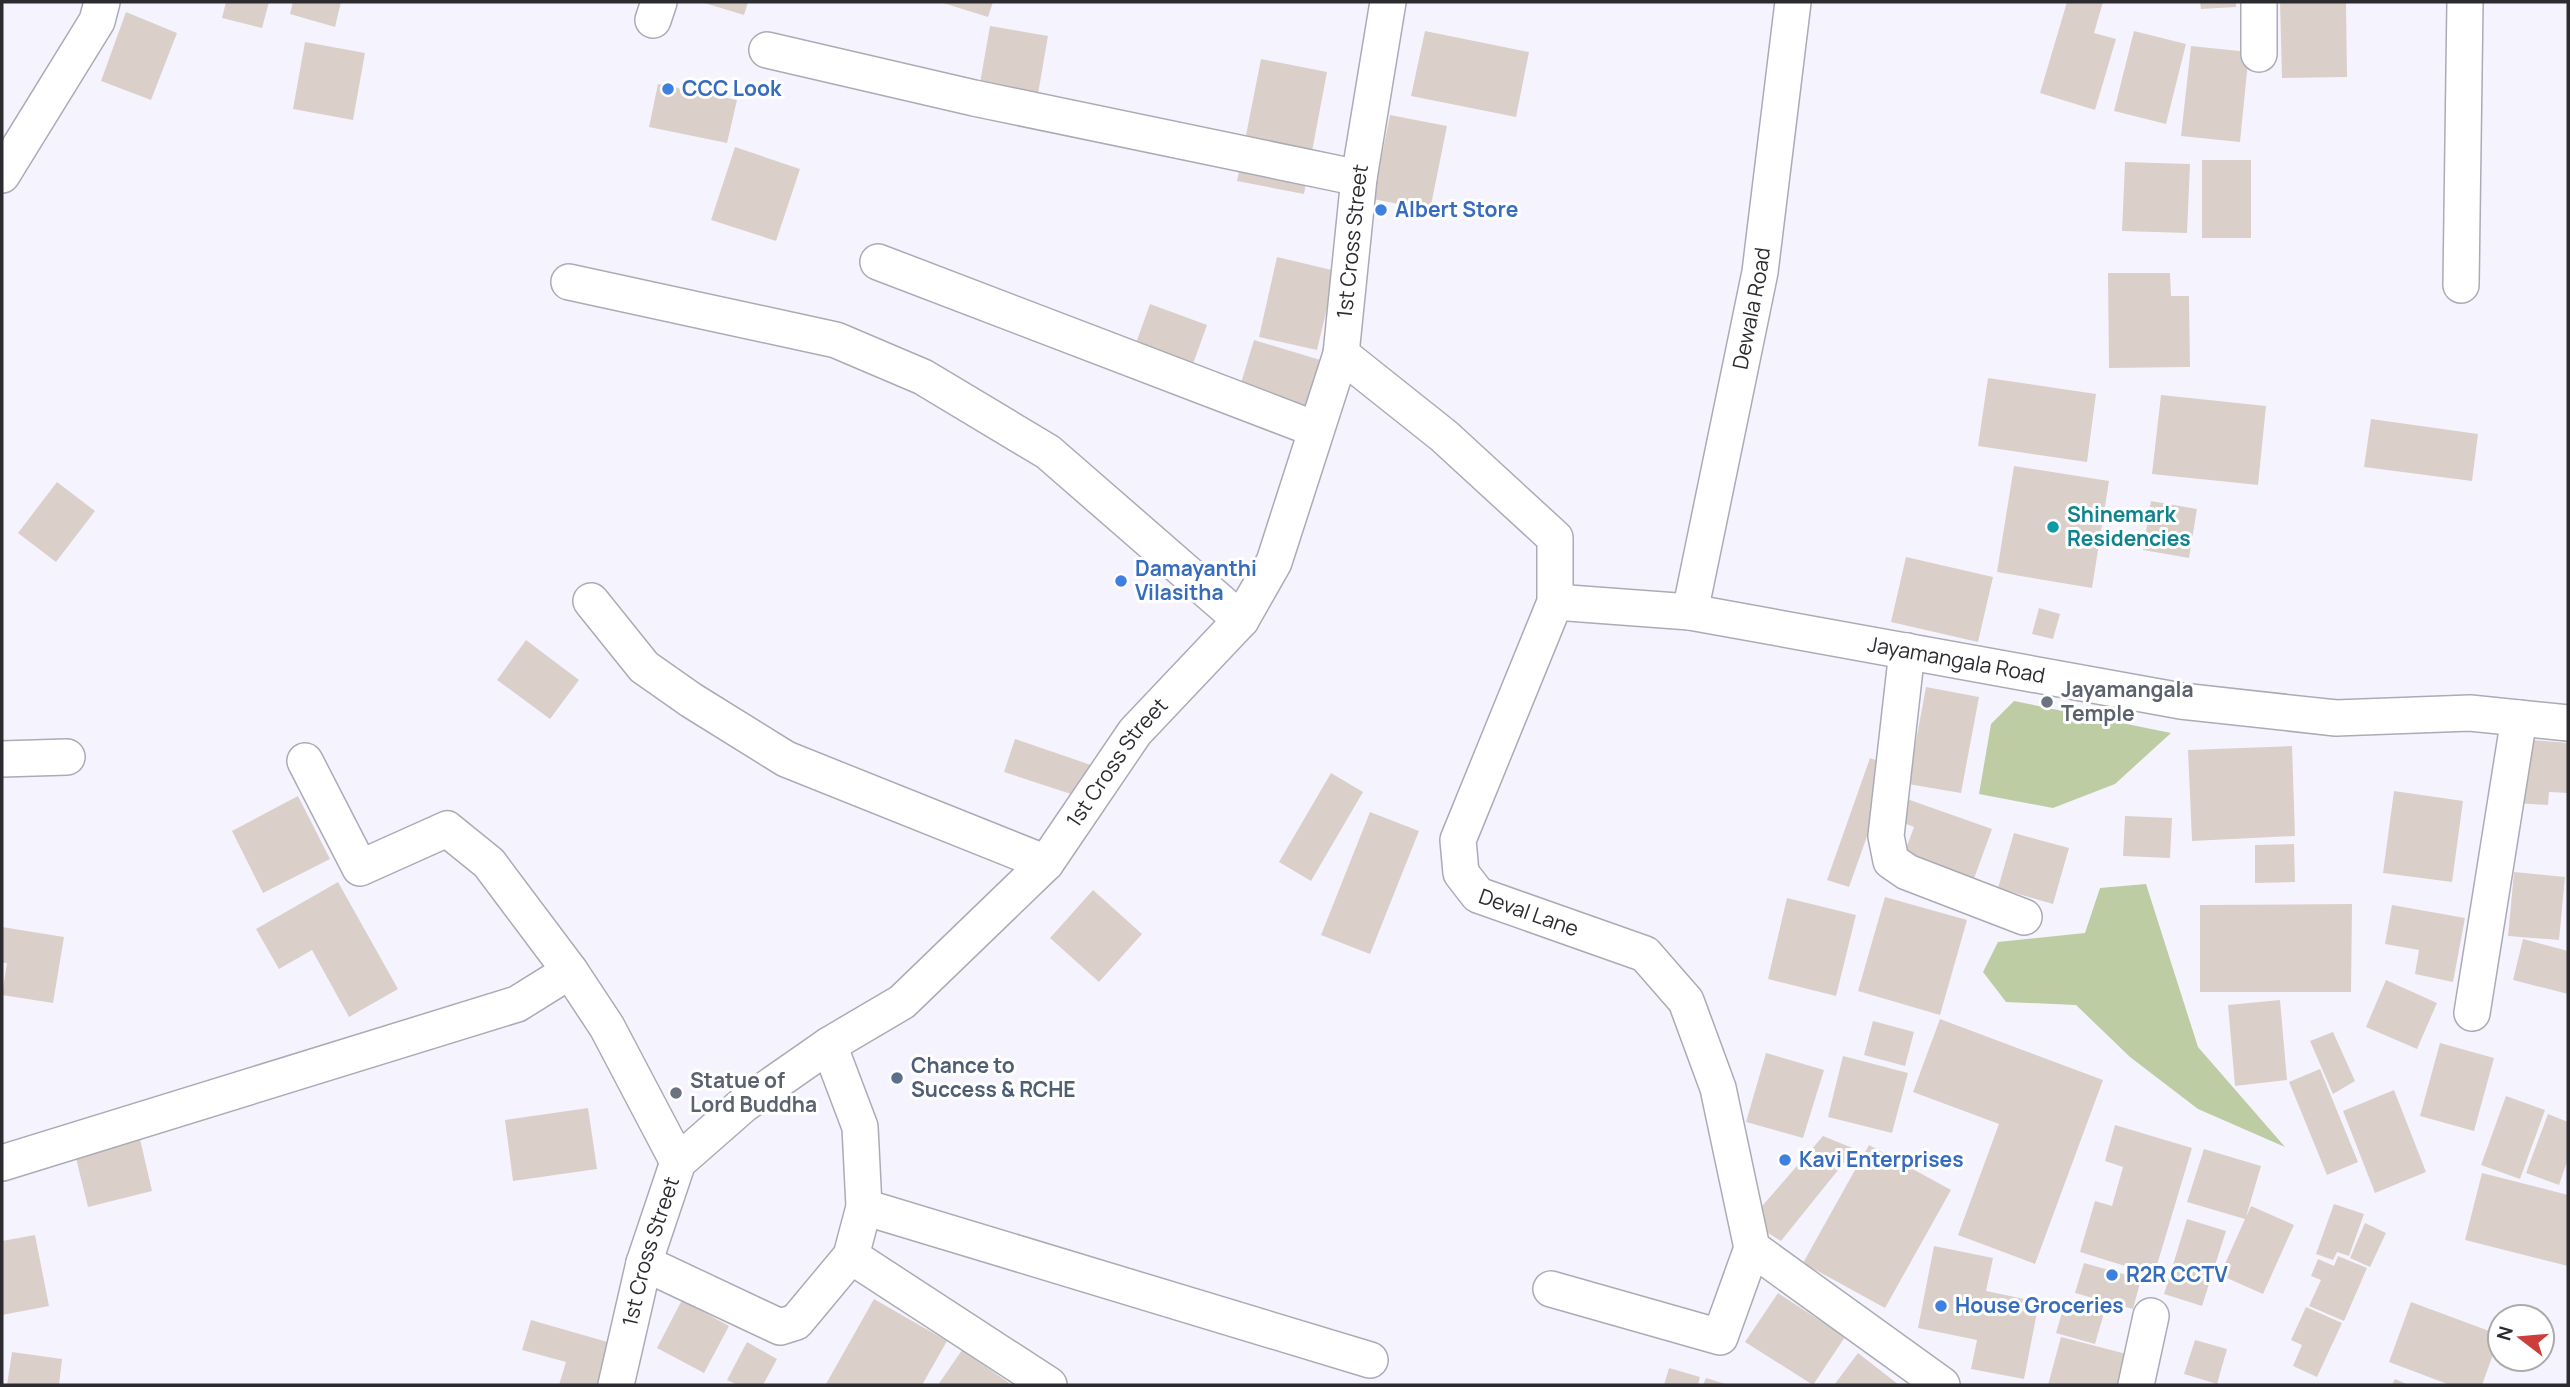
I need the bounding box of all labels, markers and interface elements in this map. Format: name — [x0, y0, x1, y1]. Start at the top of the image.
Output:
place label: CCC Look — [682, 74, 782, 102]
marker: CCC Look — [660, 81, 676, 97]
street label: 1st Cross Street — [1330, 162, 1374, 320]
place label: Albert Store — [1395, 195, 1518, 223]
marker: Albert Store — [1373, 202, 1389, 218]
street label: Dewala Road — [1725, 246, 1776, 372]
place label: Shinemark Residencies — [2067, 500, 2191, 552]
marker: Shinemark Residencies — [2045, 519, 2061, 535]
place label: Damayanthi Vilasitha — [1135, 554, 1257, 606]
marker: Damayanthi Vilasitha — [1113, 573, 1129, 589]
street label: Jayamangala Road — [1866, 629, 2047, 689]
place label: Jayamangala Temple — [2061, 675, 2194, 727]
street label: 1st Cross Street — [1059, 691, 1173, 832]
marker: Jayamangala Temple — [2039, 694, 2055, 710]
street label: Deval Lane — [1475, 881, 1583, 942]
place label: Chance to Success & RCHE — [911, 1051, 1076, 1103]
place label: Statue of Lord Buddha — [690, 1066, 817, 1118]
marker: Chance to Success & RCHE — [889, 1070, 905, 1086]
marker: Statue of Lord Buddha — [668, 1085, 684, 1101]
place label: Kavi Enterprises — [1799, 1145, 1964, 1173]
marker: Kavi Enterprises — [1777, 1152, 1793, 1168]
street label: 1st Cross Street — [615, 1173, 685, 1329]
place label: R2R CCTV — [2126, 1260, 2228, 1288]
marker: R2R CCTV — [2104, 1267, 2120, 1283]
place label: House Groceries — [1955, 1291, 2124, 1319]
marker: House Groceries — [1933, 1298, 1949, 1314]
north arrow — [2486, 1303, 2556, 1373]
text: N — [2490, 1323, 2519, 1343]

